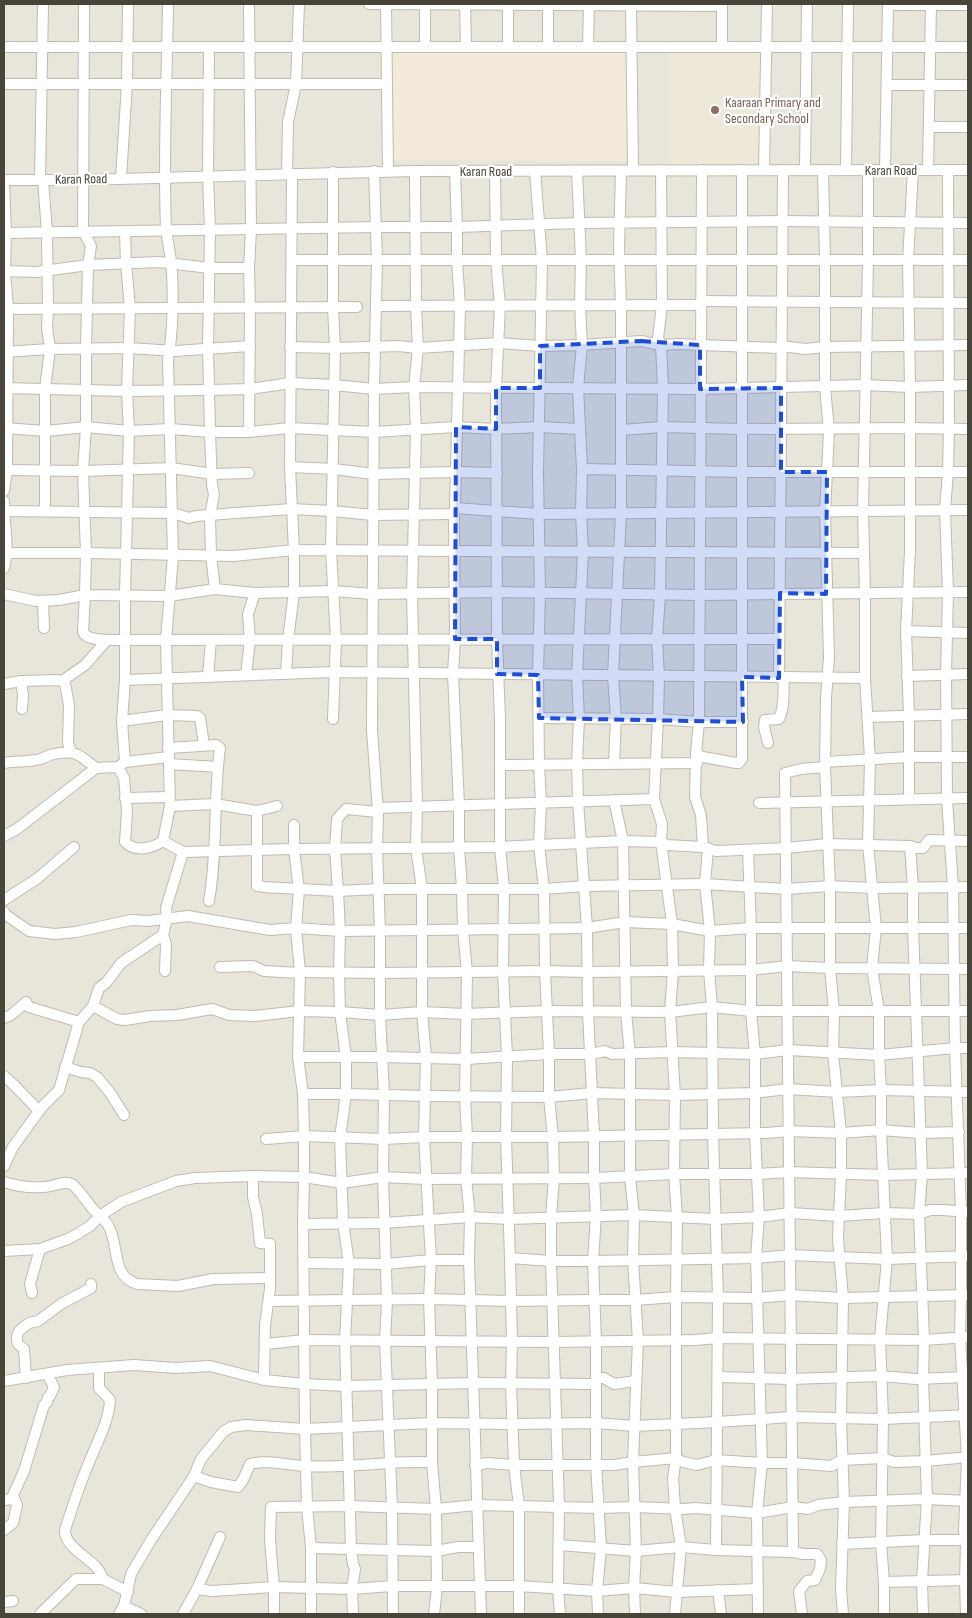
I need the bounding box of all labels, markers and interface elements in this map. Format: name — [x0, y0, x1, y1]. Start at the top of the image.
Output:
place label: Kaaraan Primary and Secondary School — [725, 94, 821, 127]
marker: Kaaraan Primary and Secondary School — [709, 104, 721, 116]
street label: Karan Road — [865, 162, 917, 179]
street label: Karan Road — [460, 163, 512, 180]
street label: Karan Road — [55, 170, 107, 188]

